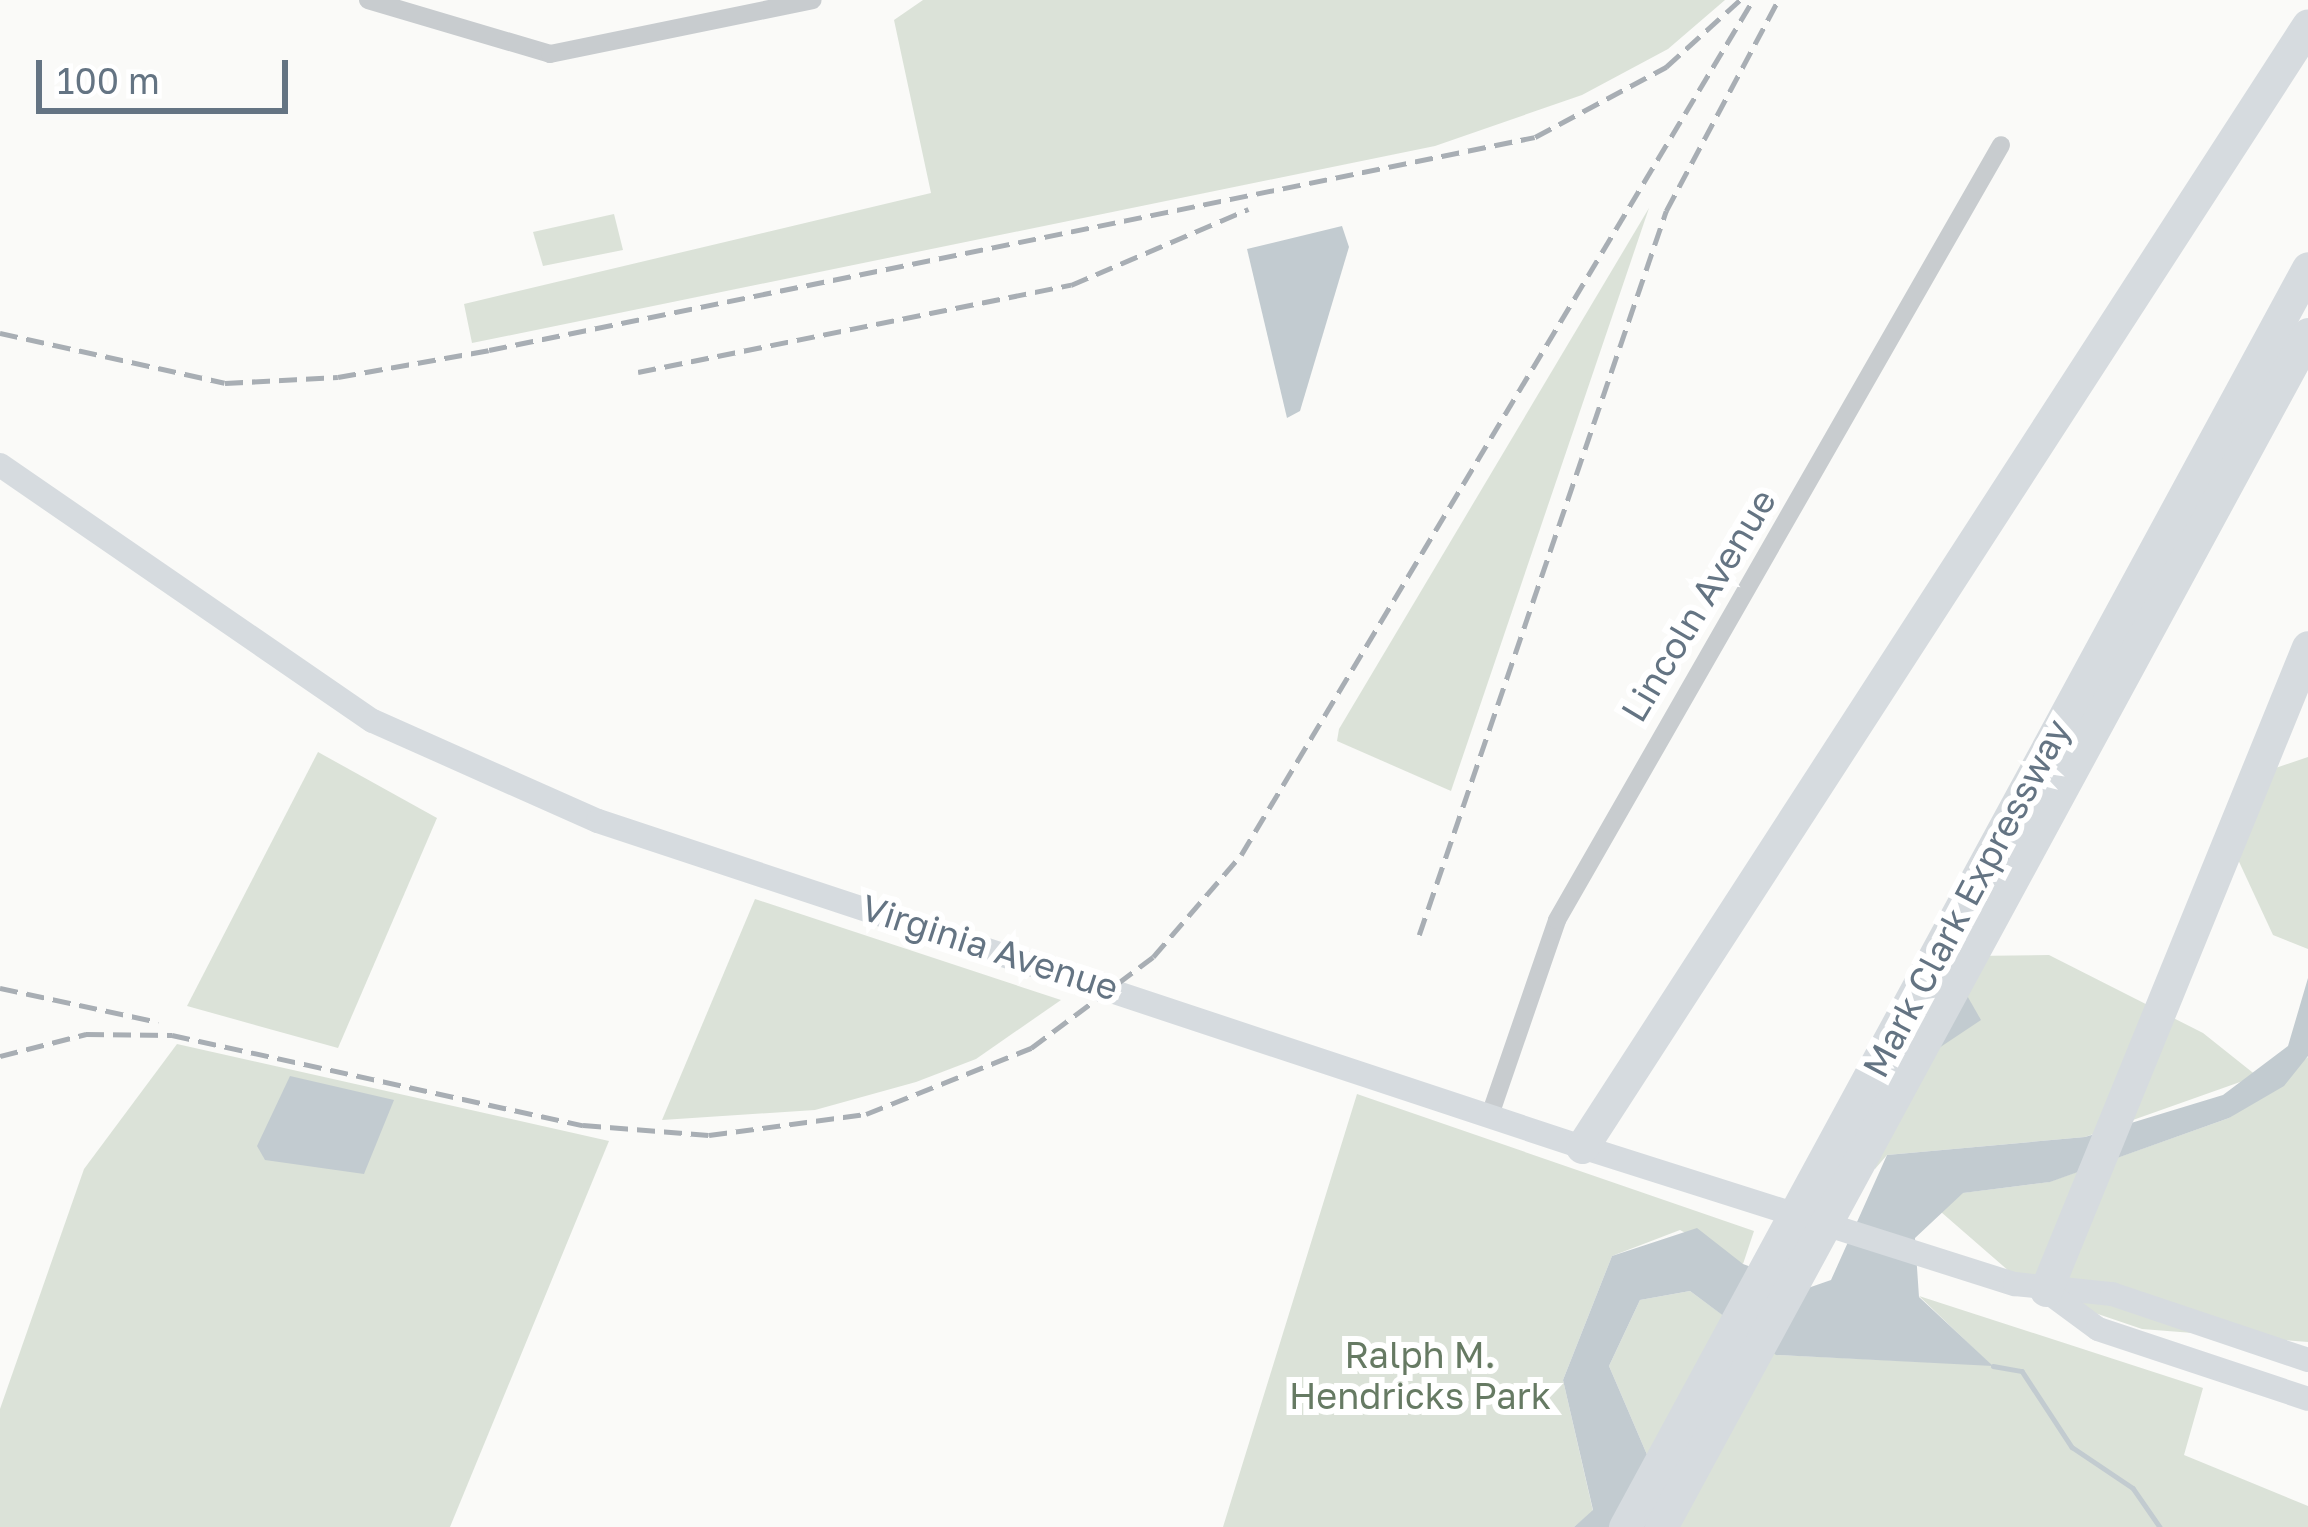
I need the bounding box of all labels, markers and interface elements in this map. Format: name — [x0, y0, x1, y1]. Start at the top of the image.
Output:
scale bar — [42, 36, 294, 110]
text: 100 m — [57, 59, 160, 102]
street label: Lincoln Avenue — [1612, 481, 1784, 729]
street label: Mark Clark Expressway — [1853, 712, 2079, 1084]
street label: Virginia Avenue — [856, 885, 1124, 1009]
park label: Ralph M. Hendricks Park — [1289, 1332, 1551, 1417]

